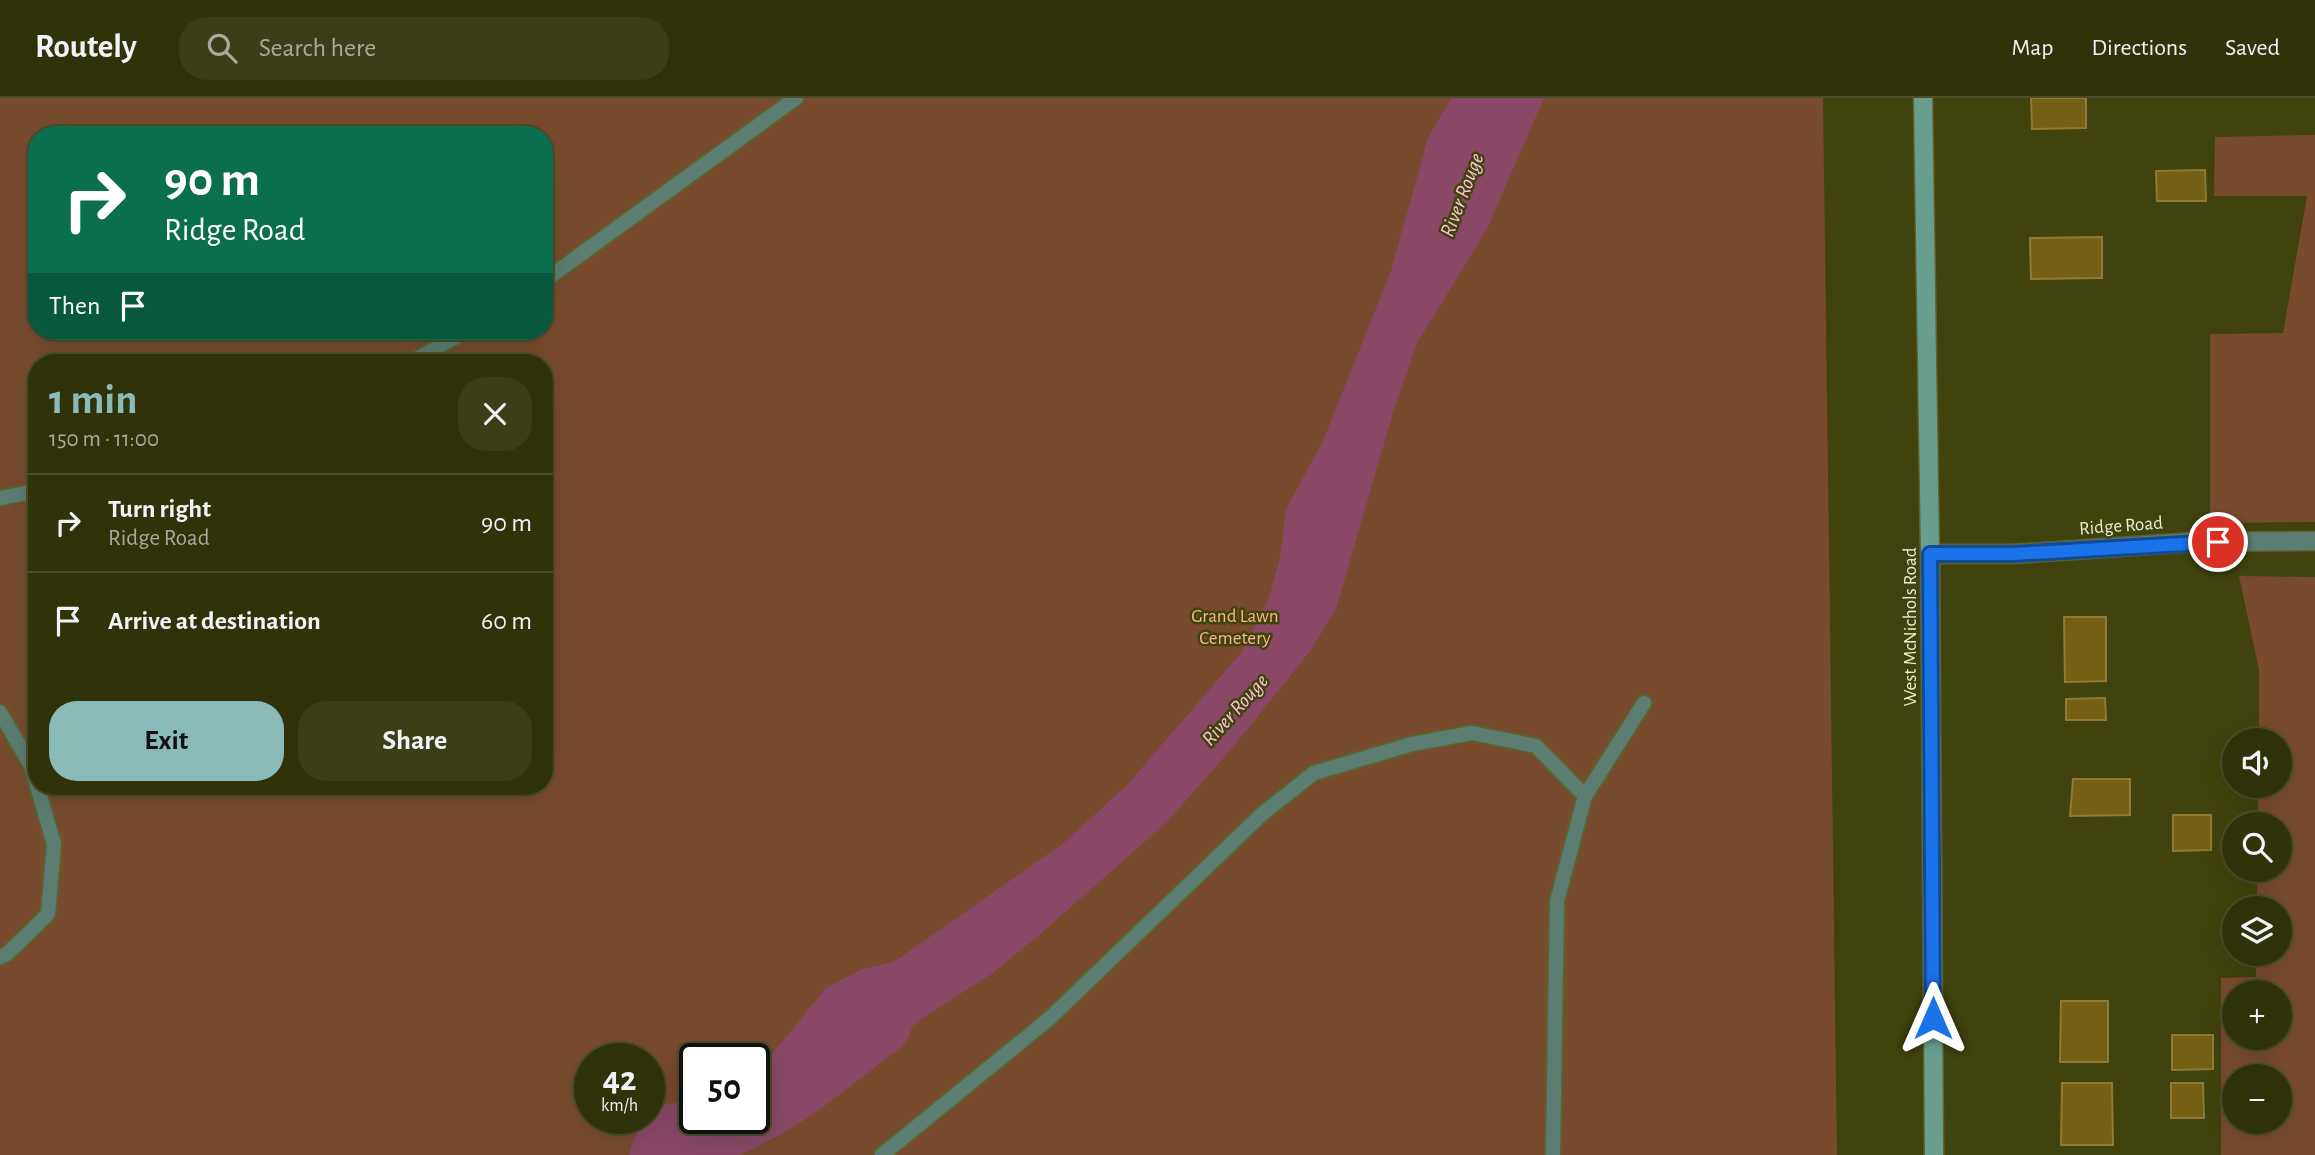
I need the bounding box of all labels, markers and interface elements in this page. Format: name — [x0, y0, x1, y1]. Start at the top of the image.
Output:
search box — [179, 17, 669, 80]
icon: search — [203, 29, 241, 67]
text: Routely — [35, 31, 137, 64]
text: Search here — [259, 35, 376, 61]
text: Map — [2011, 36, 2053, 60]
text: Directions — [2091, 36, 2187, 60]
text: Saved — [2225, 36, 2280, 60]
water label: River Rouge — [1436, 150, 1488, 240]
icon: right — [49, 154, 140, 245]
text: 90 m — [164, 156, 260, 205]
text: Ridge Road — [164, 214, 305, 246]
icon: arrive — [114, 287, 152, 325]
text: Then — [49, 293, 100, 319]
button: close — [458, 377, 532, 451]
text: 1 min — [49, 379, 138, 421]
text: 150 m · 11:00 — [49, 428, 159, 451]
text: Turn right — [108, 496, 211, 522]
icon: right — [49, 504, 87, 542]
text: 90 m — [481, 510, 532, 536]
pin — [2188, 512, 2248, 572]
street label: Ridge Road — [2078, 514, 2164, 538]
icon: arrive — [2199, 523, 2237, 561]
text: Ridge Road — [108, 527, 210, 550]
street label: West McNichols Road — [1901, 547, 1920, 707]
icon: arrive — [49, 602, 87, 640]
park label: Grand Lawn Cemetery — [1191, 607, 1279, 648]
text: Arrive at destination — [108, 608, 321, 634]
text: 60 m — [481, 608, 532, 634]
water label: River Rouge — [1198, 670, 1272, 750]
button: Exit — [49, 701, 284, 781]
button: Share — [298, 701, 532, 781]
map controls — [2222, 728, 2292, 1134]
button: sound — [2222, 728, 2292, 798]
button: search — [2222, 812, 2292, 882]
button: layers — [2222, 896, 2292, 966]
button: + — [2222, 980, 2292, 1050]
position arrow — [1896, 981, 1970, 1055]
speed limit sign: 50 — [679, 1043, 770, 1134]
text: 42 — [602, 1062, 637, 1097]
button: − — [2222, 1064, 2292, 1134]
text: km/h — [601, 1097, 638, 1115]

